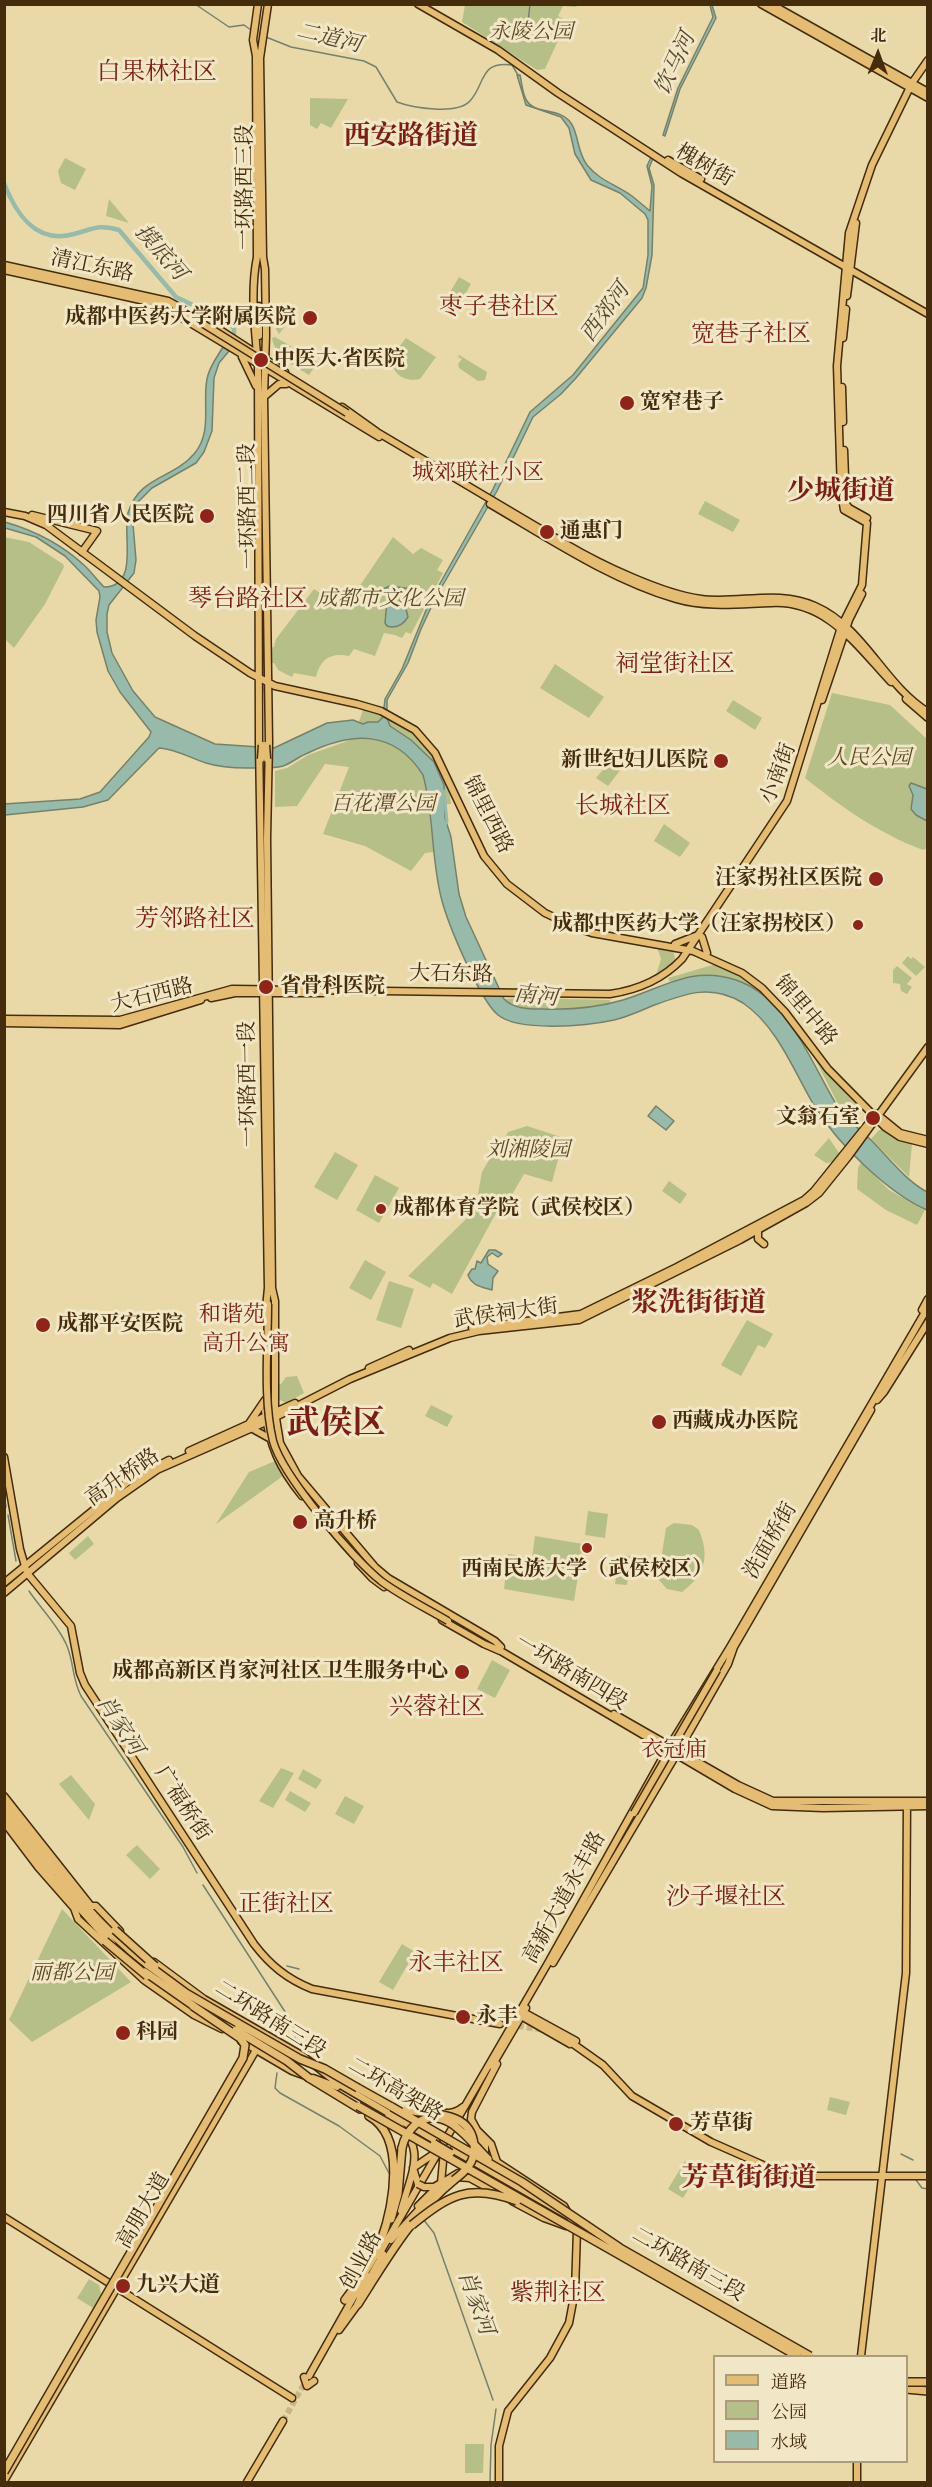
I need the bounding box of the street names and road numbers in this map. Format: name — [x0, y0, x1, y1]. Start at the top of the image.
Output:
street label: 一环路西三段 — [233, 124, 259, 250]
street label: 槐树街 — [670, 139, 738, 193]
street label: 清江东路 — [48, 246, 136, 288]
street label: 一环路西二段 — [235, 443, 263, 569]
street label: 小南街 — [756, 740, 802, 808]
street label: 锦里西路 — [457, 772, 517, 858]
street label: 大石东路 — [409, 962, 493, 988]
street label: 锦里中路 — [768, 971, 842, 1051]
street label: 大石西路 — [108, 974, 196, 1018]
street label: 一环路西一段 — [235, 1021, 263, 1147]
street label: 武侯祠大街 — [452, 1294, 560, 1334]
street label: 高升桥路 — [81, 1444, 165, 1512]
street label: 洗面桥街 — [739, 1498, 803, 1584]
street label: 一环路南四段 — [511, 1630, 631, 1716]
street label: 广福桥街 — [149, 1762, 215, 1846]
street label: 高新大道永丰路 — [518, 1828, 612, 1968]
street label: 二环路南三段 — [210, 1976, 330, 2064]
street label: 二环高架路 — [343, 2053, 447, 2127]
street label: 高朋大道 — [112, 2168, 176, 2254]
street label: 二环路南三段 — [627, 2223, 749, 2307]
street label: 创业路 — [336, 2227, 388, 2295]

